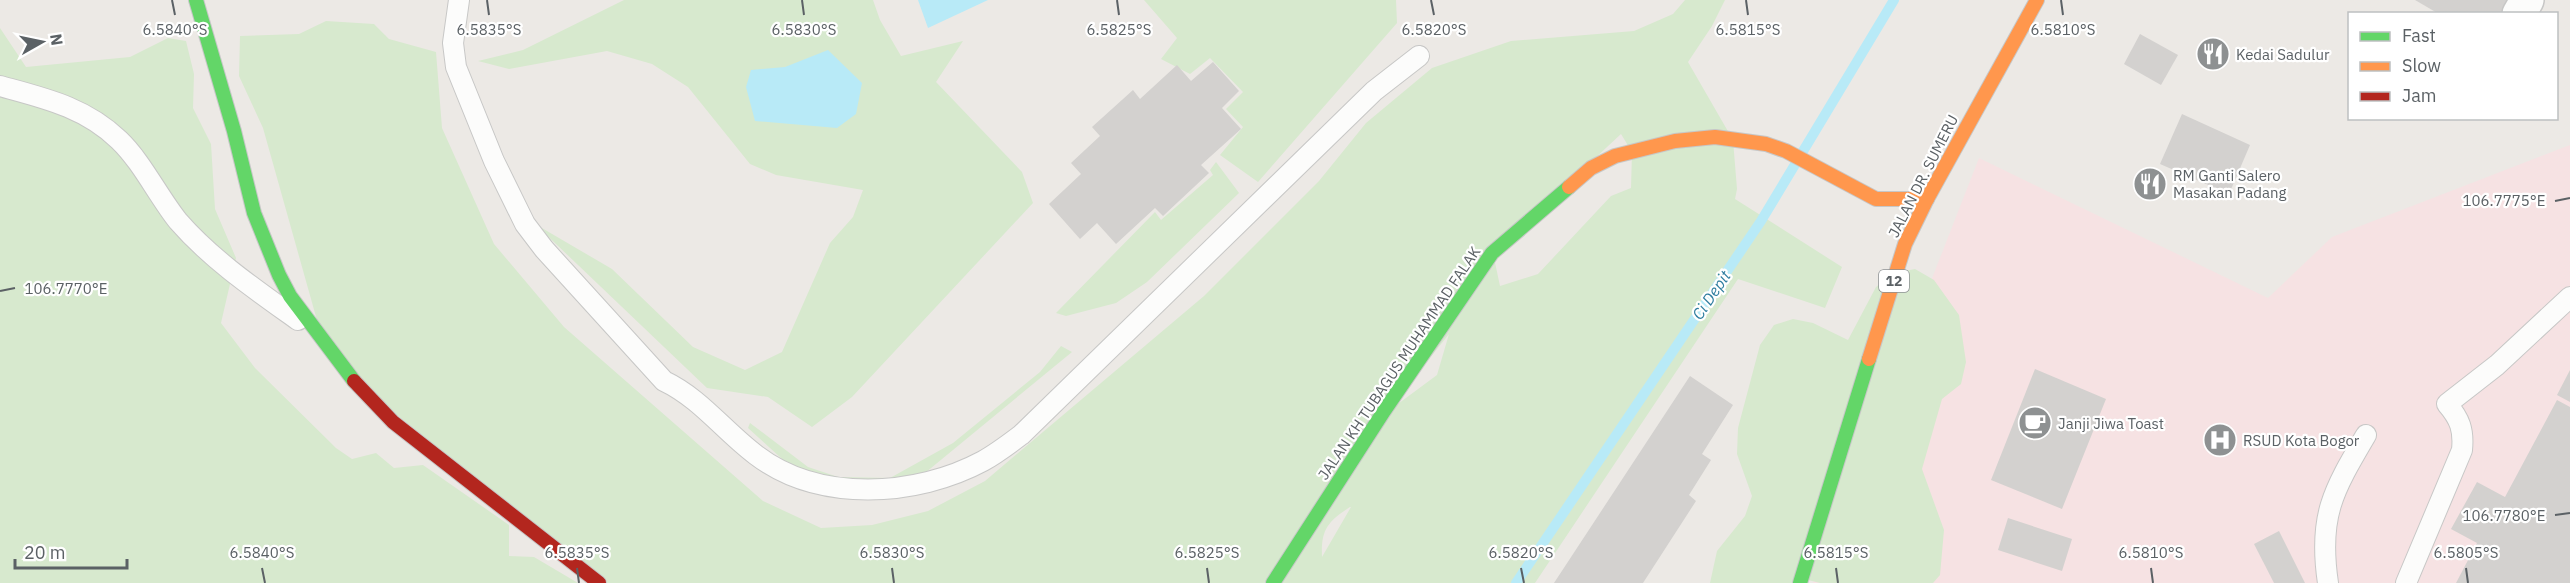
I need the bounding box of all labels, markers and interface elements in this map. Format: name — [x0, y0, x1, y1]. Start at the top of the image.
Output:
north arrow — [12, 12, 72, 72]
legend — [2348, 12, 2558, 120]
text: 6.5840°S — [143, 20, 207, 39]
text: 6.5835°S — [457, 20, 521, 39]
text: 6.5830°S — [772, 20, 836, 39]
text: 6.5825°S — [1087, 20, 1151, 39]
text: 6.5820°S — [1402, 20, 1466, 39]
text: 6.5815°S — [1716, 20, 1780, 39]
text: 6.5810°S — [2031, 20, 2095, 39]
text: Fast — [2402, 24, 2436, 47]
text: N — [46, 32, 68, 47]
restaurant icon: Kedai Sadulur — [2195, 36, 2231, 72]
place label: Kedai Sadulur — [2236, 45, 2330, 64]
text: Slow — [2402, 54, 2441, 77]
text: Jam — [2402, 84, 2437, 107]
street label: JALAN DR. SUMERU — [1884, 111, 1962, 241]
restaurant icon: RM Ganti Salero Masakan Padang — [2132, 166, 2168, 202]
place label: RM Ganti Salero Masakan Padang — [2173, 166, 2287, 202]
text: 106.7775°E — [2463, 191, 2545, 210]
street label: JALAN KH TUBAGUS MUHAMMAD FALAK — [1314, 242, 1485, 483]
water label: Ci Depit — [1687, 266, 1735, 323]
road number: 12 — [1879, 270, 1909, 292]
text: 106.7770°E — [25, 279, 107, 298]
cafe icon: Janji Jiwa Toast — [2017, 405, 2053, 441]
place label: Janji Jiwa Toast — [2058, 414, 2164, 433]
hospital icon: RSUD Kota Bogor — [2202, 422, 2238, 458]
place label: RSUD Kota Bogor — [2243, 431, 2360, 450]
text: 106.7780°E — [2463, 506, 2545, 525]
scale bar — [15, 532, 128, 570]
text: 20 m — [24, 541, 66, 564]
text: 6.5840°S — [230, 543, 294, 562]
text: 6.5835°S — [545, 543, 609, 562]
text: 6.5830°S — [860, 543, 924, 562]
text: 6.5825°S — [1175, 543, 1239, 562]
text: 6.5820°S — [1489, 543, 1553, 562]
text: 6.5815°S — [1804, 543, 1868, 562]
text: 6.5810°S — [2119, 543, 2183, 562]
text: 6.5805°S — [2434, 543, 2498, 562]

